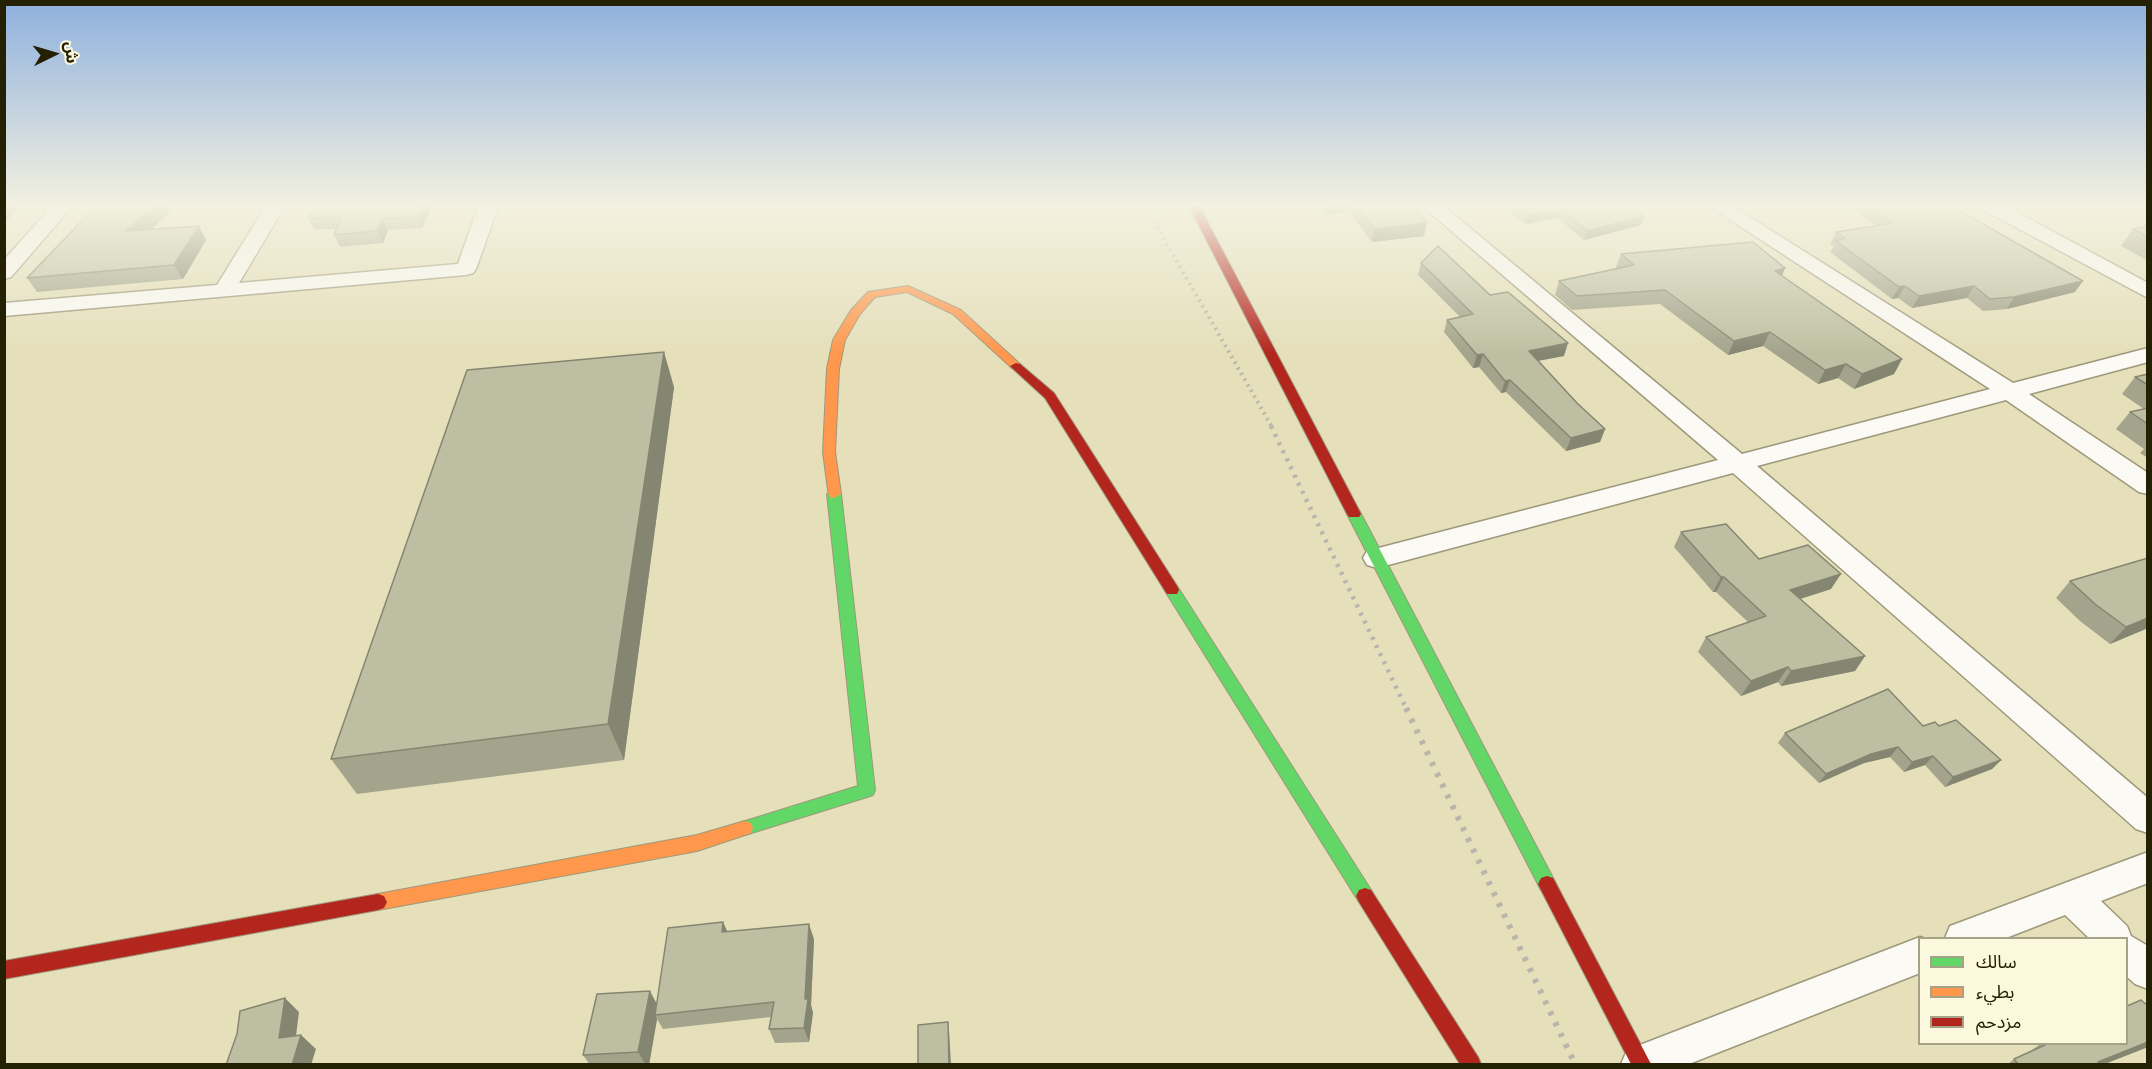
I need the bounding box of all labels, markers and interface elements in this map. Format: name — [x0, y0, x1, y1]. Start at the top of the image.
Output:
north arrow — [24, 24, 84, 84]
text: ش — [62, 41, 82, 64]
legend — [1918, 937, 2128, 1045]
text: سالك — [1976, 951, 2017, 971]
text: بطيء — [1976, 981, 2014, 1001]
text: مزدحم — [1976, 1011, 2021, 1031]

